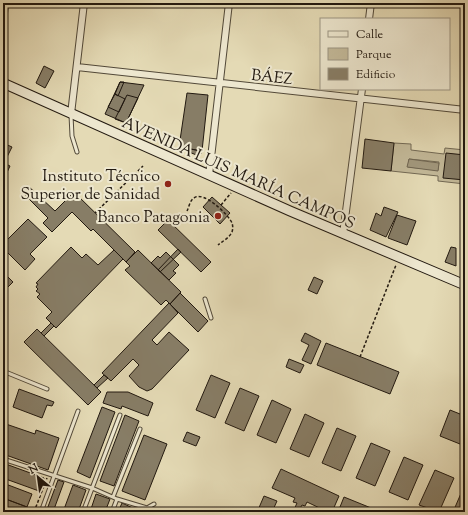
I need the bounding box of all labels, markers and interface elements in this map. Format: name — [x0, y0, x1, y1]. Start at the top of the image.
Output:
legend — [320, 18, 450, 90]
text: Calle — [356, 26, 384, 44]
text: Parque — [356, 46, 392, 64]
street label: BÁEZ — [250, 65, 293, 92]
text: Edificio — [356, 66, 396, 84]
street label: AVENIDA LUIS MARÍA CAMPOS — [118, 112, 358, 236]
place label: Instituto Técnico Superior de Sanidad — [20, 166, 160, 207]
marker: Instituto Técnico Superior de Sanidad — [163, 179, 173, 189]
place label: Banco Patagonia — [97, 207, 211, 230]
marker: Banco Patagonia — [213, 211, 223, 221]
north arrow — [18, 457, 58, 497]
text: N — [25, 460, 42, 479]

